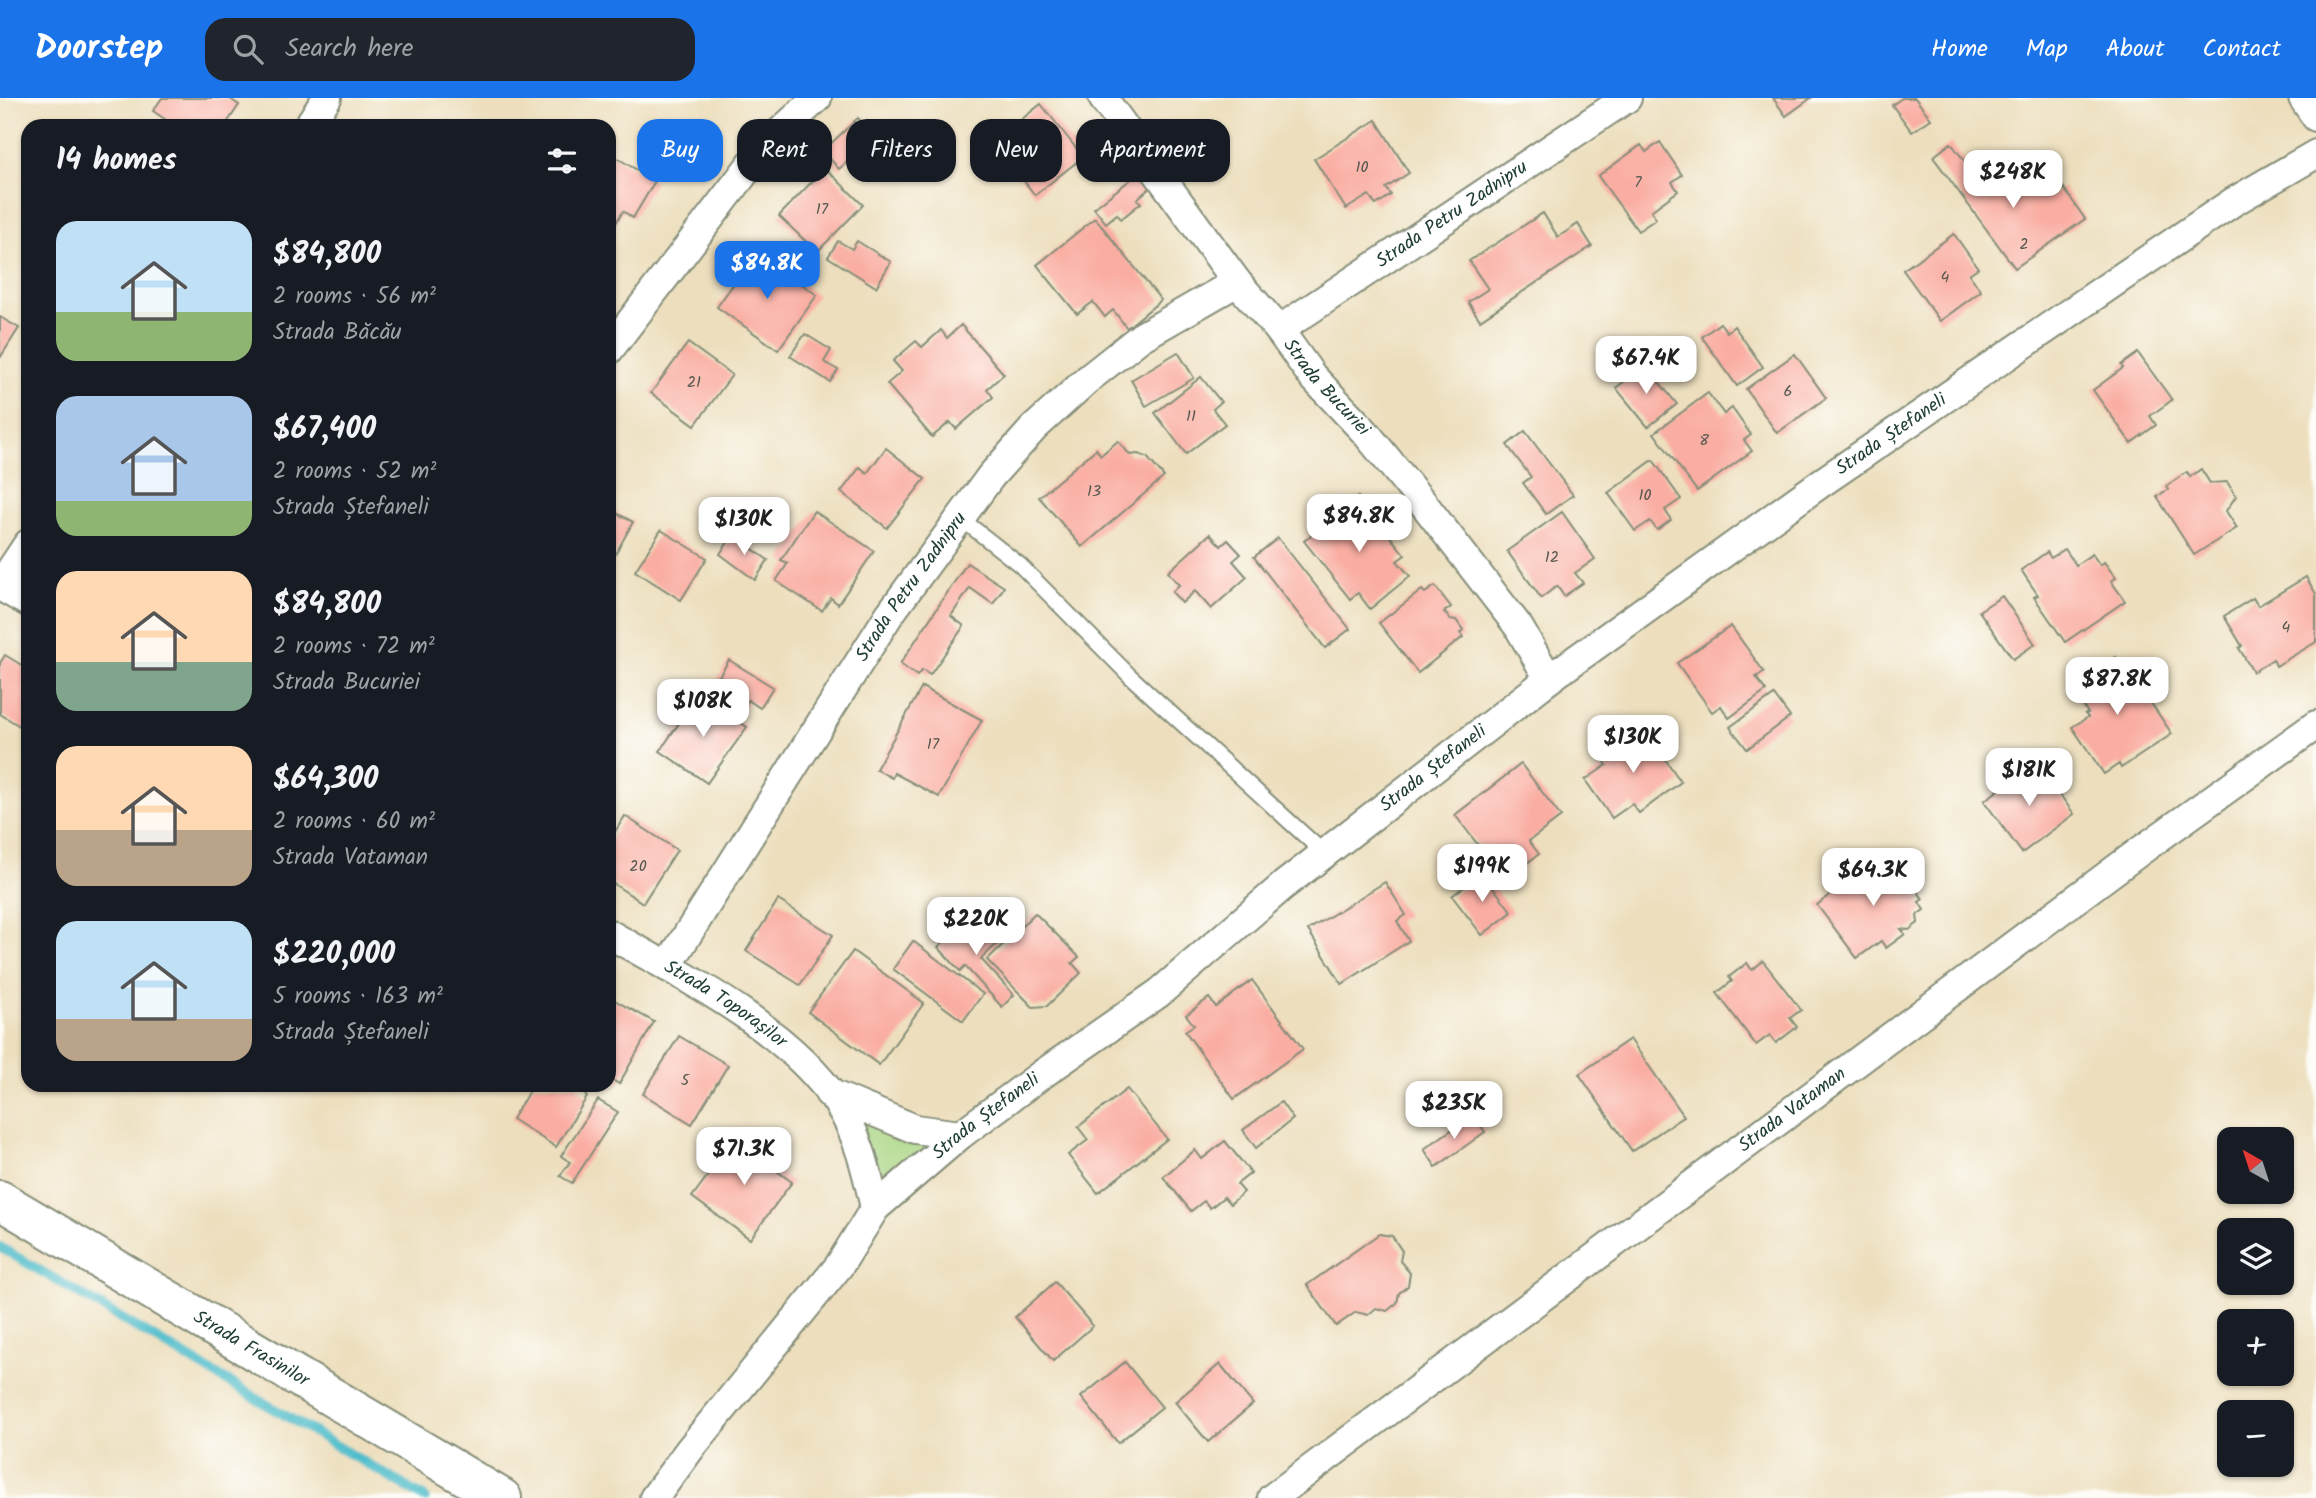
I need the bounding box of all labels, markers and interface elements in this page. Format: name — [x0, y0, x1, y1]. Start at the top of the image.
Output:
search box — [205, 18, 695, 81]
text: Doorstep — [35, 23, 163, 76]
text: Search here — [285, 28, 413, 70]
icon: search — [229, 30, 267, 68]
text: Home — [1931, 30, 1988, 69]
text: Map — [2026, 30, 2068, 69]
text: About — [2106, 30, 2164, 69]
text: Contact — [2202, 30, 2281, 69]
chip: Buy — [637, 119, 723, 182]
chip: Rent — [737, 119, 832, 182]
chip: Filters — [846, 119, 956, 182]
chip: New — [970, 119, 1062, 182]
chip: Apartment — [1076, 119, 1230, 182]
text: 14 homes — [56, 137, 177, 185]
icon: filters — [543, 142, 581, 180]
pin: $248K — [1964, 150, 2062, 210]
street label: Strada Petru Zadnipru — [1370, 153, 1534, 276]
house number: 10 — [1355, 155, 1369, 180]
text: $248K — [1980, 155, 2046, 191]
house number: 7 — [1634, 170, 1642, 195]
house number: 17 — [816, 197, 829, 222]
text: $84,800 — [273, 231, 381, 279]
house number: 2 — [2019, 232, 2029, 257]
pin: $84.8K — [710, 242, 824, 301]
text: $84.8K — [731, 246, 803, 282]
icon: home — [112, 249, 196, 333]
house number: 4 — [1941, 265, 1950, 290]
text: 2 rooms · 56 m² — [273, 279, 436, 315]
text: Strada Băcău — [273, 315, 402, 351]
street label: Strada Bucuriei — [1275, 333, 1378, 445]
pin: $67.4K — [1589, 336, 1703, 396]
text: $67.4K — [1612, 341, 1680, 377]
house number: 21 — [687, 370, 701, 395]
house number: 6 — [1784, 379, 1792, 404]
street label: Strada Ștefaneli — [1830, 385, 1954, 484]
house number: 11 — [1186, 404, 1196, 429]
text: $67,400 — [273, 406, 376, 454]
icon: home — [112, 424, 196, 508]
house number: 8 — [1699, 428, 1709, 453]
text: 2 rooms · 52 m² — [273, 454, 436, 490]
house number: 13 — [1087, 479, 1101, 504]
house number: 10 — [1638, 483, 1652, 508]
text: Strada Ștefaneli — [273, 490, 429, 526]
pin: $84.8K — [1302, 494, 1416, 554]
pin: $130K — [695, 498, 793, 557]
text: $84.8K — [1323, 499, 1395, 535]
text: $130K — [715, 502, 773, 538]
street label: Strada Petru Zadnipru — [848, 506, 975, 668]
house number: 12 — [1545, 545, 1559, 570]
text: $84,800 — [273, 581, 381, 629]
icon: home — [112, 599, 196, 683]
house number: 4 — [2282, 615, 2291, 640]
text: 2 rooms · 72 m² — [273, 629, 435, 665]
pin: $87.8K — [2060, 658, 2174, 717]
text: $87.8K — [2082, 662, 2152, 698]
text: Strada Bucuriei — [273, 665, 420, 701]
pin: $108K — [654, 680, 752, 739]
text: $108K — [673, 684, 733, 720]
pin: $130K — [1584, 716, 1682, 775]
street label: Strada Ștefaneli — [1373, 717, 1495, 820]
text: $130K — [1604, 720, 1662, 756]
house number: 17 — [927, 732, 940, 757]
pin: $181K — [1980, 748, 2078, 808]
text: $181K — [2002, 753, 2056, 789]
text: $64,300 — [273, 756, 378, 804]
icon: home — [112, 774, 196, 858]
text: 2 rooms · 60 m² — [273, 804, 435, 840]
text: Strada Vataman — [273, 840, 428, 876]
pin: $199K — [1433, 844, 1531, 904]
pin: $64.3K — [1816, 848, 1930, 908]
text: $199K — [1453, 849, 1511, 885]
text: $64.3K — [1838, 853, 1908, 889]
house number: 20 — [629, 854, 647, 879]
pin: $220K — [927, 898, 1025, 957]
text: $220K — [943, 902, 1009, 938]
text: $220,000 — [273, 931, 395, 979]
icon: home — [112, 949, 196, 1033]
street label: Strada Toporașilor — [658, 953, 795, 1057]
text: 5 rooms · 163 m² — [273, 979, 443, 1015]
text: Strada Ștefaneli — [273, 1015, 429, 1051]
street label: Strada Vataman — [1732, 1060, 1853, 1161]
street label: Strada Ștefaneli — [926, 1065, 1048, 1168]
house number: 5 — [681, 1068, 691, 1093]
pin: $235K — [1405, 1082, 1503, 1141]
text: $235K — [1421, 1086, 1487, 1122]
north arrow — [2217, 1127, 2294, 1204]
map controls — [2217, 1127, 2294, 1477]
pin: $71.3K — [687, 1128, 801, 1187]
text: $71.3K — [712, 1132, 776, 1168]
button: layers — [2217, 1218, 2294, 1295]
street label: Strada Frasinilor — [187, 1303, 316, 1396]
button: + — [2217, 1309, 2294, 1386]
button: − — [2217, 1400, 2294, 1477]

